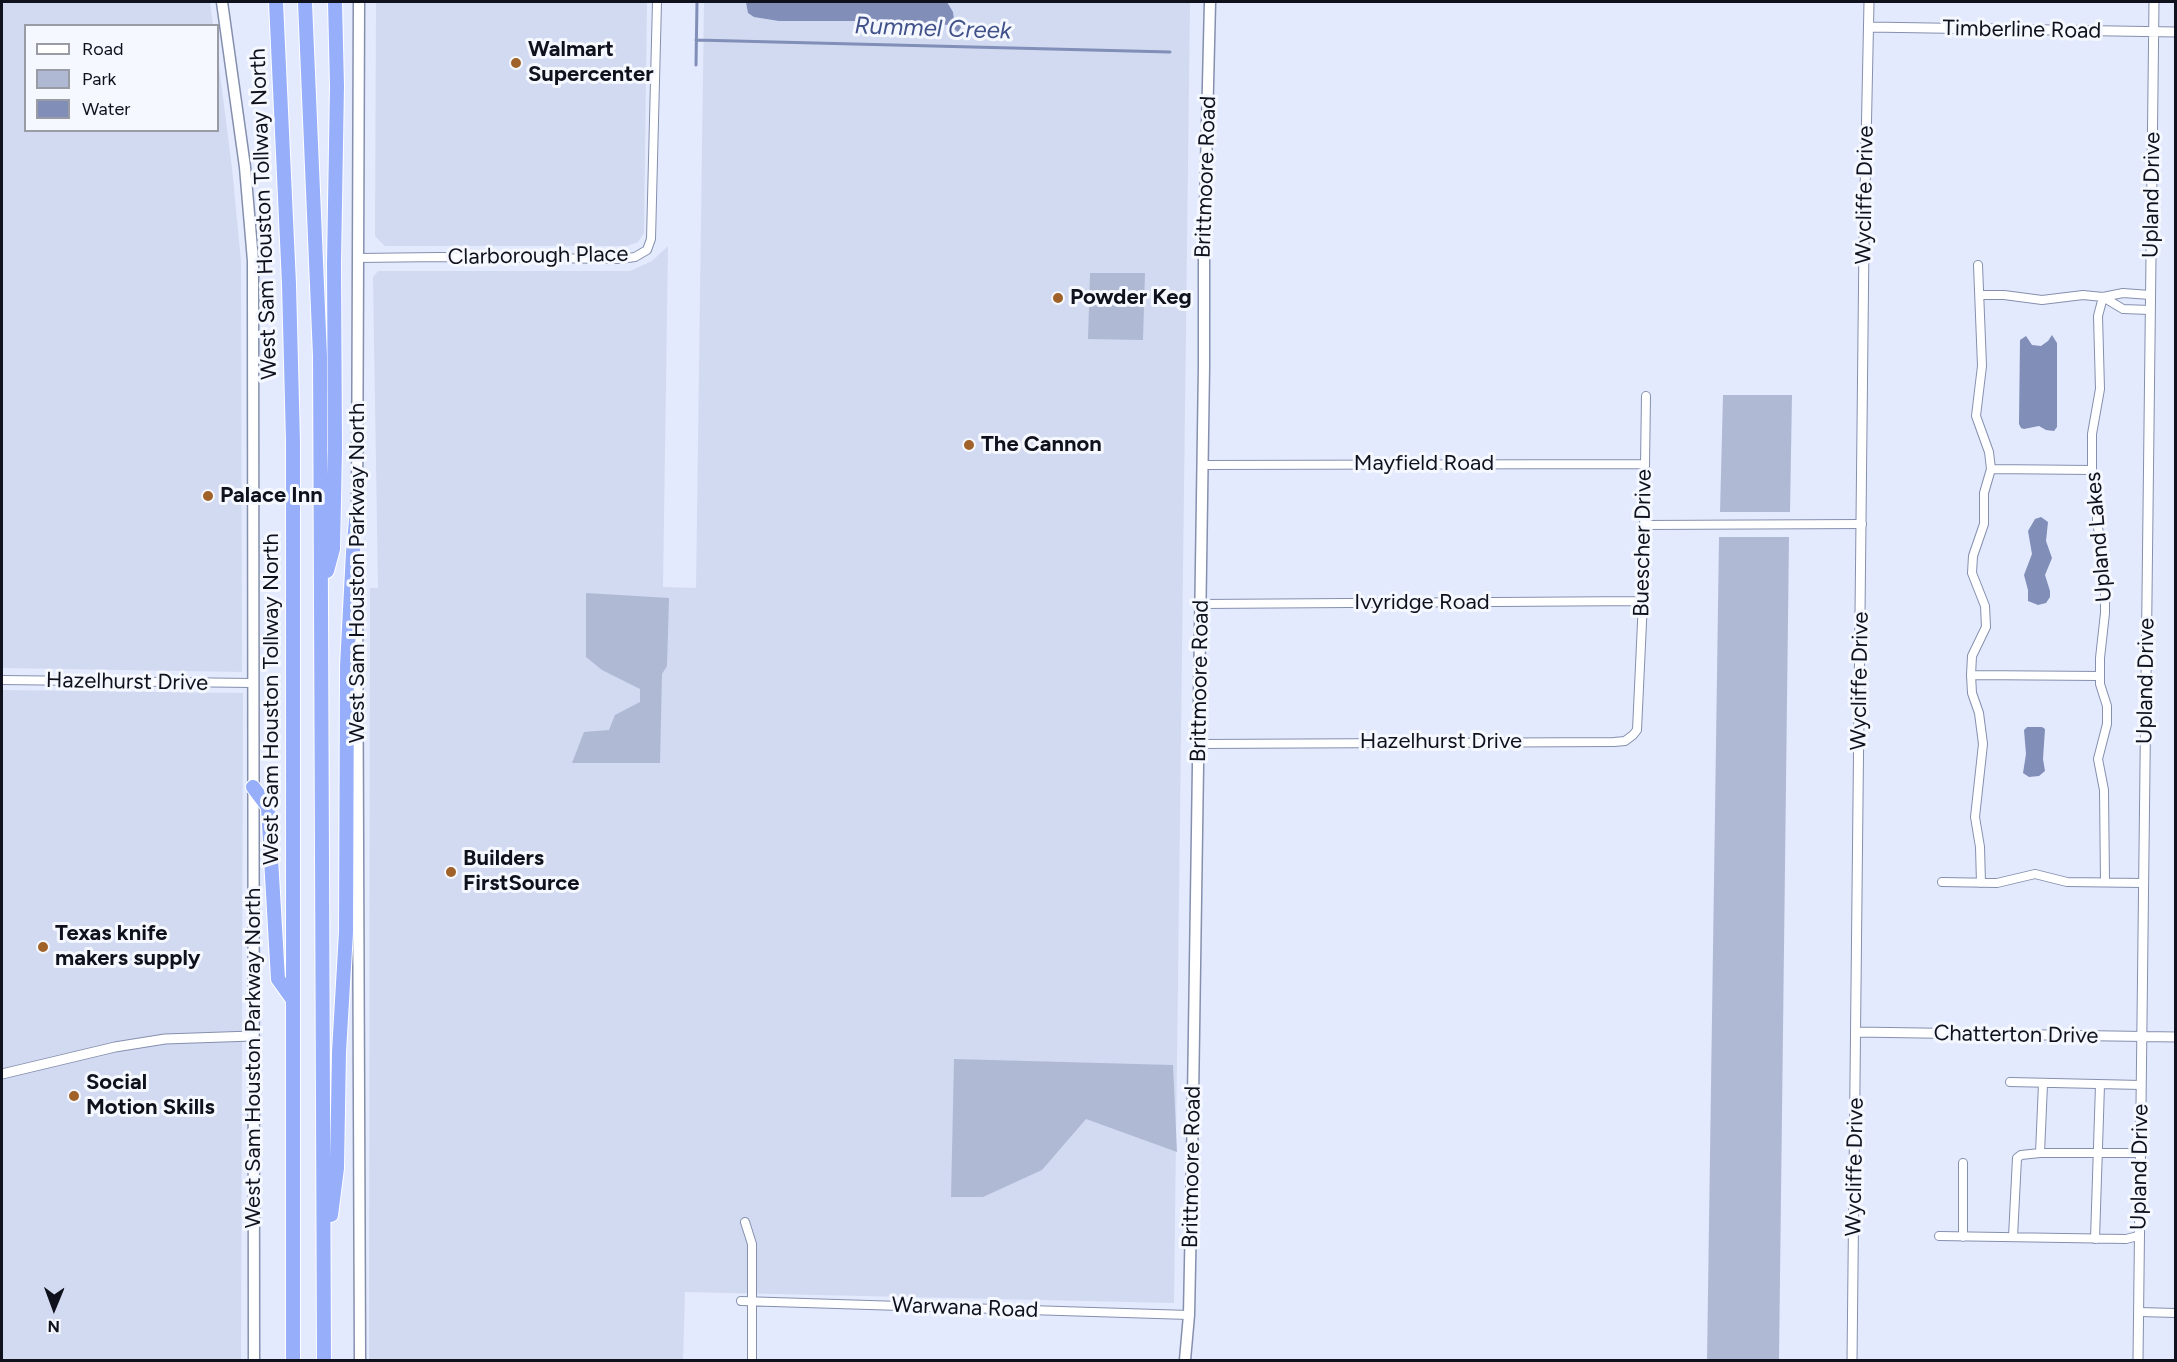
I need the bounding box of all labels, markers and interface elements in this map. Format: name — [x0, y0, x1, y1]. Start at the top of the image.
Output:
water label: Rummel Creek — [854, 12, 1012, 46]
street label: Timberline Road — [1942, 15, 2102, 45]
legend — [24, 24, 219, 132]
place label: Walmart Supercenter — [528, 37, 653, 88]
text: Road — [82, 38, 123, 60]
street label: West Sam Houston Tollway North — [245, 48, 283, 380]
marker: Walmart Supercenter — [509, 56, 523, 70]
text: Park — [82, 68, 116, 90]
street label: Brittmoore Road — [1190, 95, 1222, 259]
text: Water — [82, 98, 130, 120]
street label: Wycliffe Drive — [1851, 125, 1879, 265]
street label: Upland Drive — [2138, 132, 2166, 258]
street label: Clarborough Place — [447, 241, 629, 271]
place label: Powder Keg — [1070, 285, 1192, 311]
marker: Powder Keg — [1051, 291, 1065, 305]
street label: West Sam Houston Parkway North — [345, 403, 371, 743]
place label: The Cannon — [981, 432, 1102, 458]
marker: The Cannon — [962, 438, 976, 452]
street label: Mayfield Road — [1354, 451, 1494, 477]
street label: Buescher Drive — [1629, 469, 1657, 617]
street label: Upland Lakes — [2080, 471, 2118, 603]
place label: Palace Inn — [220, 483, 323, 509]
marker: Palace Inn — [201, 489, 215, 503]
street label: West Sam Houston Tollway North — [259, 533, 285, 865]
street label: Ivyridge Road — [1354, 590, 1490, 616]
street label: Brittmoore Road — [1185, 600, 1215, 762]
street label: Wycliffe Drive — [1846, 611, 1874, 751]
street label: Upland Drive — [2132, 618, 2160, 744]
street label: Hazelhurst Drive — [46, 667, 208, 697]
street label: Hazelhurst Drive — [1360, 729, 1522, 755]
place label: Builders FirstSource — [463, 846, 580, 897]
marker: Builders FirstSource — [444, 865, 458, 879]
street label: West Sam Houston Parkway North — [241, 888, 267, 1228]
place label: Texas knife makers supply — [55, 921, 200, 972]
marker: Texas knife makers supply — [36, 940, 50, 954]
street label: Chatterton Drive — [1933, 1020, 2099, 1050]
place label: Social Motion Skills — [86, 1070, 215, 1122]
street label: Brittmoore Road — [1177, 1086, 1207, 1248]
marker: Social Motion Skills — [67, 1089, 81, 1103]
street label: Wycliffe Drive — [1841, 1097, 1869, 1237]
street label: Upland Drive — [2126, 1104, 2154, 1230]
north arrow — [24, 1278, 84, 1338]
street label: Warwana Road — [891, 1292, 1039, 1324]
text: N — [47, 1317, 60, 1336]

